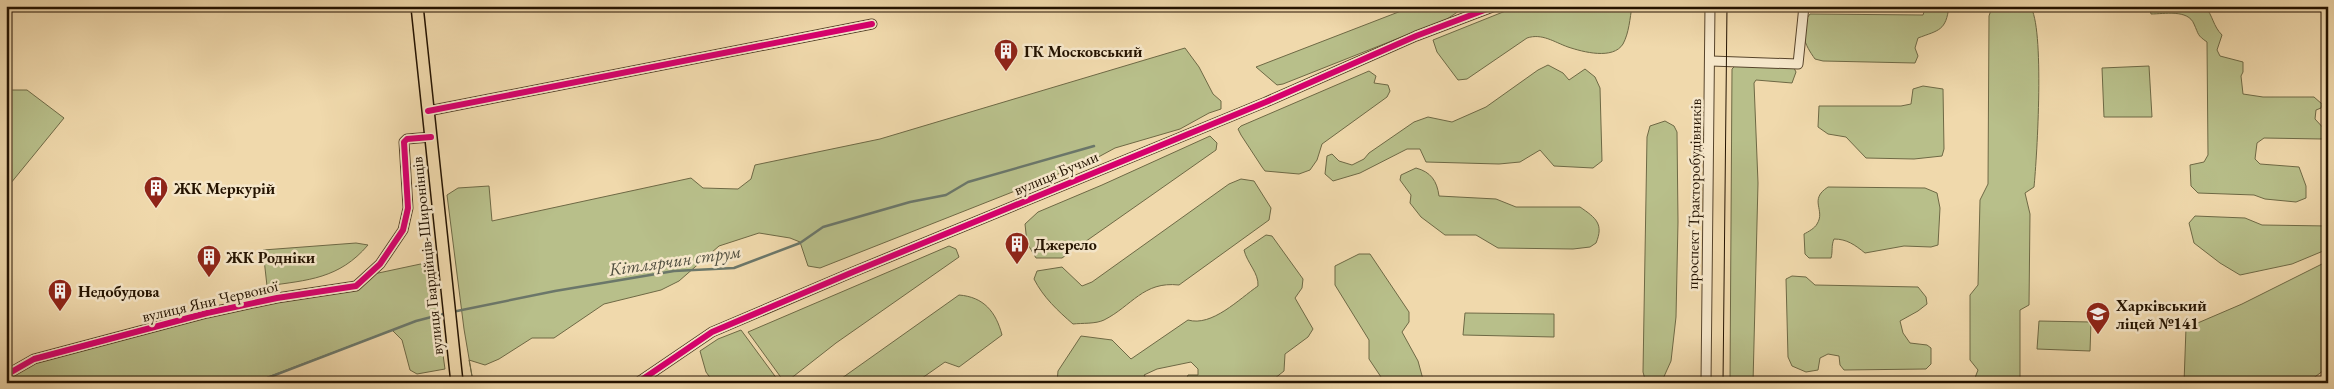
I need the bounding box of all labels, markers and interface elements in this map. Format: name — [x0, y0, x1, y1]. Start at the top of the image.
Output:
building icon: ГК Московський — [993, 38, 1019, 72]
place label: ГК Московський — [1024, 41, 1143, 62]
street label: проспект Тракторобудівників — [1682, 98, 1706, 290]
street label: вулиця Бучми — [1011, 146, 1102, 200]
street label: вулиця Гвардійців-Широнінців — [406, 156, 448, 356]
building icon: ЖК Меркурій — [143, 175, 169, 209]
place label: ЖК Меркурій — [173, 178, 276, 199]
building icon: Джерело — [1004, 231, 1030, 265]
place label: Джерело — [1034, 234, 1097, 255]
water label: Кітлярчин струм — [606, 239, 743, 282]
building icon: ЖК Родніки — [196, 244, 222, 278]
place label: ЖК Родніки — [225, 247, 316, 268]
street label: вулиця Яни Червоної — [140, 275, 281, 327]
building icon: Недобудова — [47, 278, 73, 312]
place label: Недобудова — [78, 281, 161, 302]
place label: Харківський ліцей №141 — [2115, 295, 2207, 334]
school or university icon: Харківський ліцей №141 — [2085, 301, 2111, 335]

